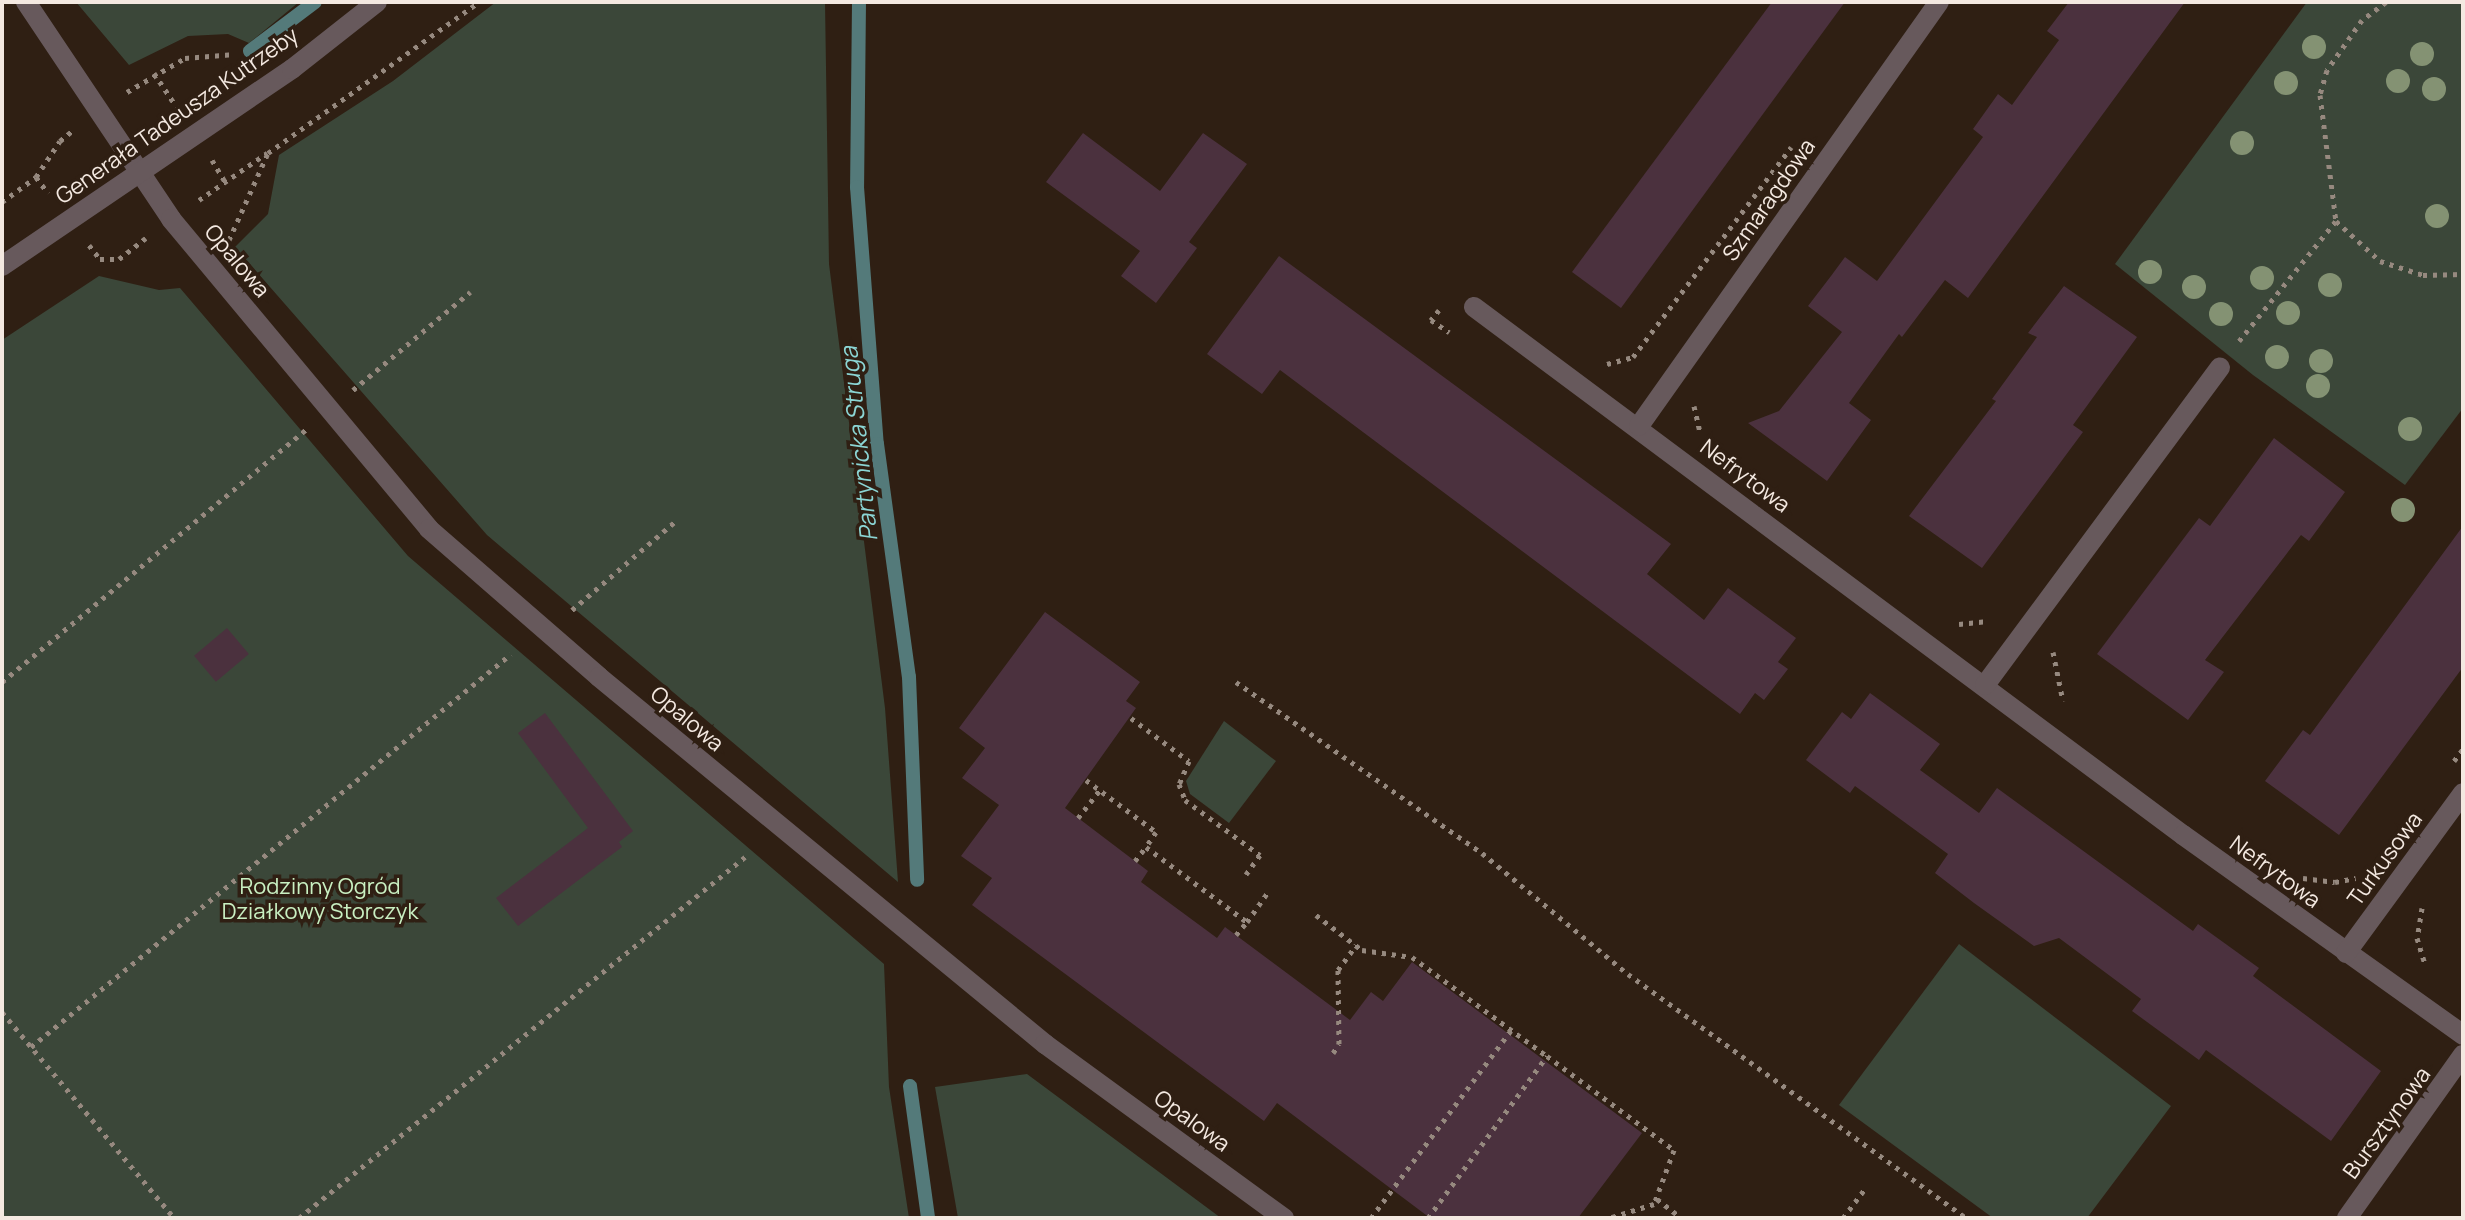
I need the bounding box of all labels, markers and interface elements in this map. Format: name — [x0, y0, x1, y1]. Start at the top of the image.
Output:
street label: Generała Tadeusza Kutrzeby — [51, 22, 303, 210]
street label: Szmaragdowa — [1717, 134, 1821, 266]
street label: Opalowa — [199, 219, 275, 303]
water label: Partynicka Struga — [833, 345, 883, 543]
street label: Nefrytowa — [1695, 434, 1795, 518]
street label: Opalowa — [645, 681, 729, 757]
street label: Turkusowa — [2342, 807, 2428, 911]
street label: Nefrytowa — [2225, 830, 2325, 914]
park label: Rodzinny Ogród Działkowy Storczyk — [222, 873, 418, 924]
street label: Bursztynowa — [2338, 1062, 2436, 1184]
street label: Opalowa — [1149, 1085, 1235, 1157]

